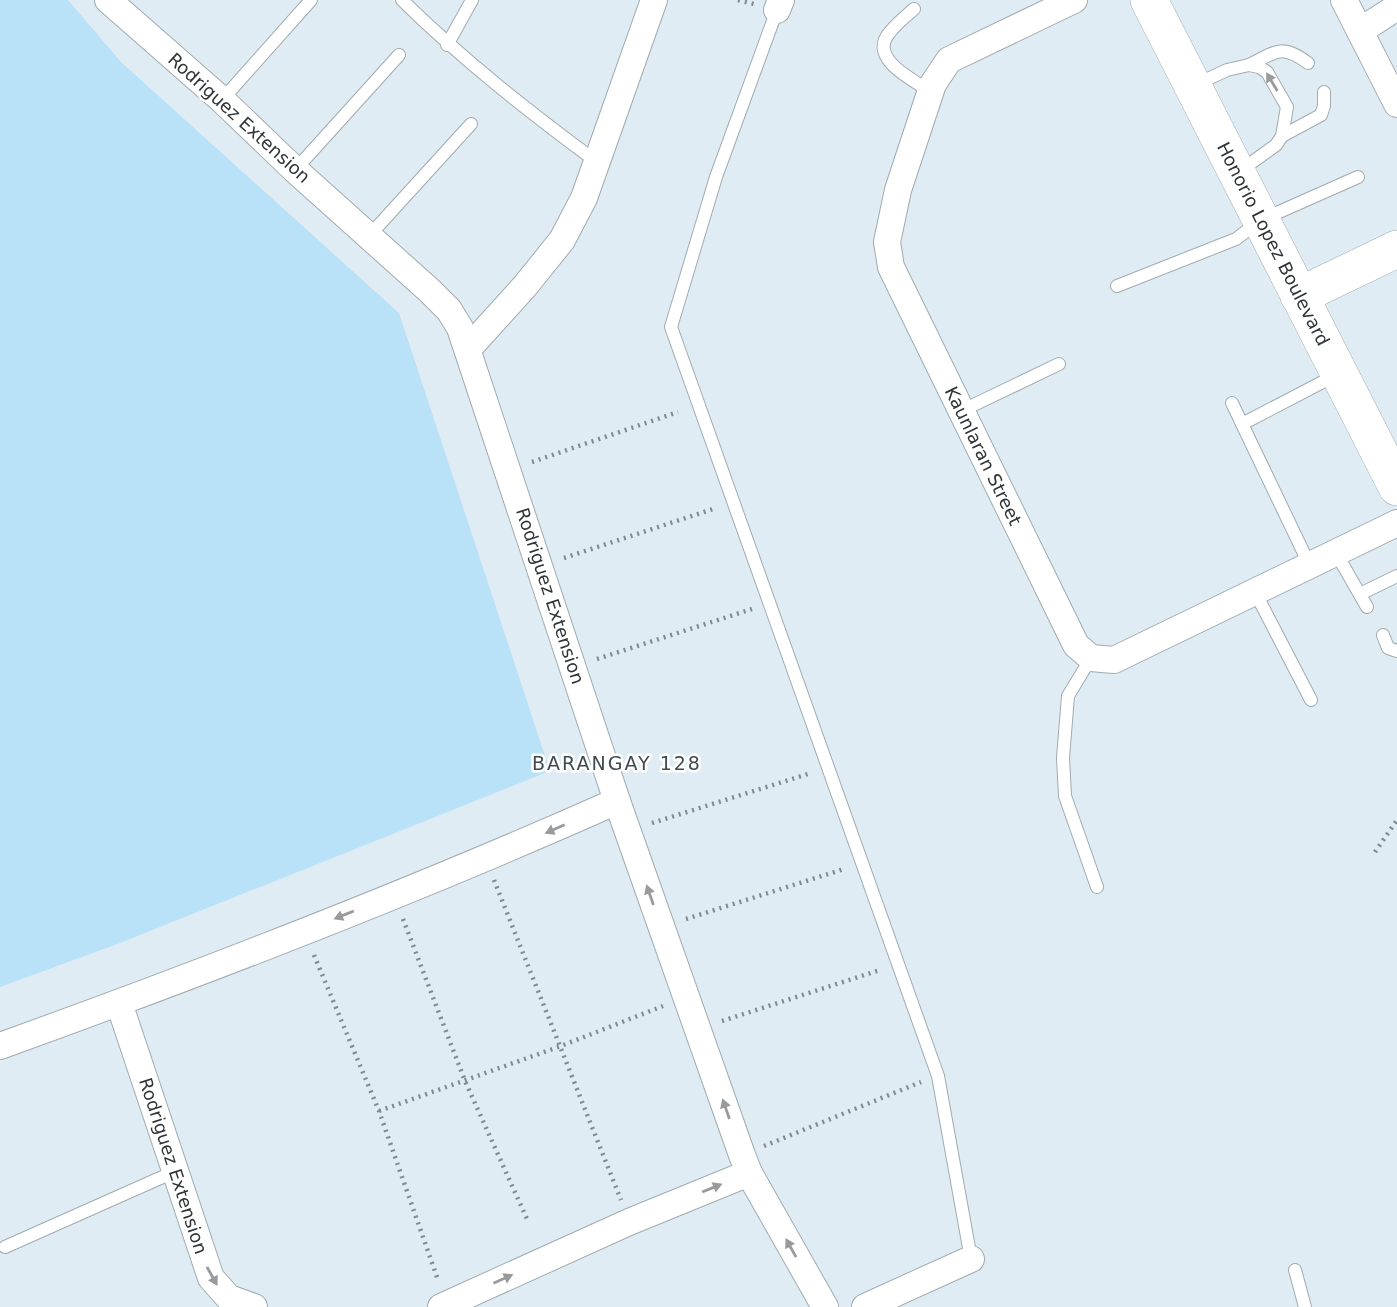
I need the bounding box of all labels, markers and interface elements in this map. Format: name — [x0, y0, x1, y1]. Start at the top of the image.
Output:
street label: Rodriguez Extension — [164, 48, 315, 187]
one-way arrow — [1266, 73, 1279, 92]
street label: Honorio Lopez Boulevard — [1213, 139, 1334, 349]
street label: Kaunlaran Street — [941, 383, 1026, 529]
street label: Rodriguez Extension — [512, 505, 589, 687]
district label: BARANGAY 128 — [532, 752, 702, 774]
one-way arrow — [545, 823, 565, 835]
one-way arrow — [644, 884, 655, 905]
one-way arrow — [334, 910, 355, 921]
street label: Rodriguez Extension — [135, 1075, 212, 1257]
one-way arrow — [720, 1098, 731, 1119]
one-way arrow — [702, 1183, 723, 1194]
one-way arrow — [785, 1238, 797, 1257]
one-way arrow — [206, 1266, 218, 1285]
one-way arrow — [493, 1273, 513, 1285]

